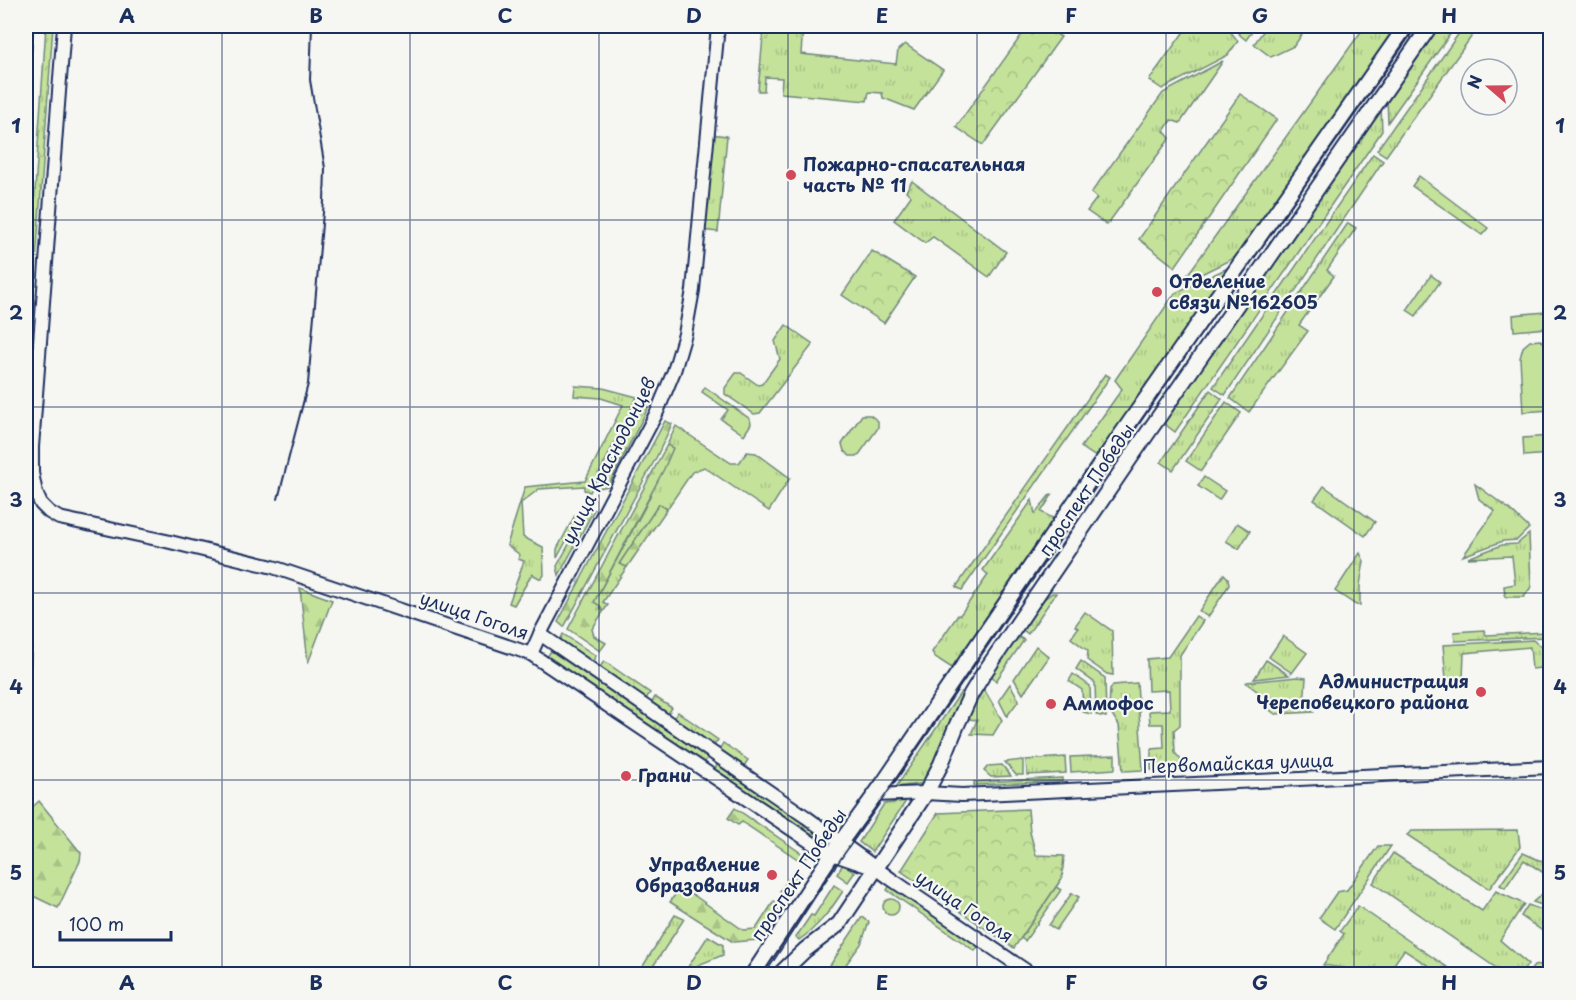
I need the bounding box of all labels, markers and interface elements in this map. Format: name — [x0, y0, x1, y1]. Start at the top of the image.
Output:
text: A — [119, 0, 135, 30]
text: B — [309, 0, 323, 30]
text: C — [497, 0, 513, 30]
text: D — [686, 0, 702, 30]
text: E — [876, 0, 888, 30]
text: F — [1065, 0, 1077, 30]
text: G — [1252, 0, 1268, 30]
text: H — [1441, 0, 1457, 30]
north arrow — [1459, 57, 1519, 117]
text: N — [1461, 71, 1487, 92]
text: 1 — [11, 110, 21, 140]
text: 1 — [1555, 110, 1565, 140]
place label: Пожарно-спасательная часть № 11 — [803, 150, 1026, 198]
marker: Пожарно-спасательная часть № 11 — [784, 168, 798, 182]
place label: Отделение связи №162605 — [1169, 267, 1318, 315]
marker: Отделение связи №162605 — [1150, 285, 1164, 299]
text: 2 — [9, 297, 23, 327]
text: 2 — [1553, 297, 1567, 327]
street label: улица Краснодонцев — [554, 372, 662, 549]
street label: проспект Победы — [1031, 417, 1140, 561]
text: 3 — [9, 484, 23, 514]
text: 3 — [1553, 484, 1567, 514]
street label: улица Гоголя — [417, 583, 532, 646]
place label: Администрация Череповецкого района — [1256, 667, 1469, 715]
text: 4 — [9, 671, 23, 701]
text: 4 — [1553, 671, 1567, 701]
marker: Администрация Череповецкого района — [1474, 685, 1488, 699]
place label: Аммофос — [1063, 689, 1154, 716]
marker: Аммофос — [1044, 697, 1058, 711]
street label: Первомайская улица — [1142, 746, 1334, 779]
place label: Грани — [638, 761, 692, 788]
marker: Грани — [619, 769, 633, 783]
street label: проспект Победы — [743, 802, 852, 946]
place label: Управление Образования — [635, 850, 760, 898]
text: 5 — [10, 857, 22, 887]
text: 5 — [1554, 857, 1566, 887]
street label: улица Гоголя — [910, 863, 1019, 949]
marker: Управление Образования — [765, 868, 779, 882]
scale bar — [60, 904, 171, 942]
text: 100 m — [69, 910, 124, 937]
text: A — [119, 967, 135, 997]
text: B — [309, 967, 323, 997]
text: C — [497, 967, 513, 997]
text: D — [686, 967, 702, 997]
text: E — [876, 967, 888, 997]
text: F — [1065, 967, 1077, 997]
text: G — [1252, 967, 1268, 997]
text: H — [1441, 967, 1457, 997]

